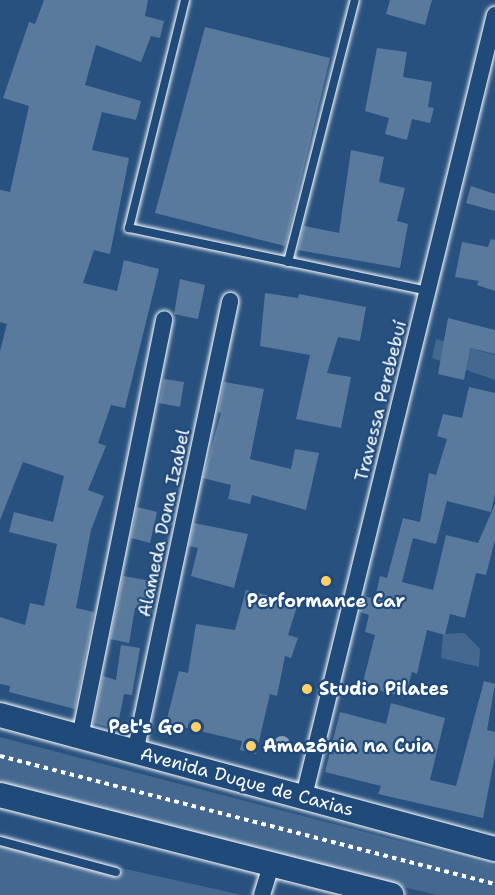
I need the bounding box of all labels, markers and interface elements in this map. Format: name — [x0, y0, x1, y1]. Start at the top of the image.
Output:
street label: Travessa Perebebuí — [351, 318, 411, 484]
street label: Alameda Dona Izabel — [134, 427, 194, 619]
marker: Performance Car — [319, 574, 333, 588]
place label: Performance Car — [247, 590, 405, 612]
place label: Studio Pilates — [319, 678, 449, 700]
marker: Studio Pilates — [300, 682, 314, 696]
place label: Pet's Go — [108, 716, 184, 738]
marker: Pet's Go — [189, 720, 203, 734]
place label: Amazônia na Cuia — [263, 735, 434, 757]
marker: Amazônia na Cuia — [244, 739, 258, 753]
street label: Avenida Duque de Caxias — [138, 743, 356, 821]

